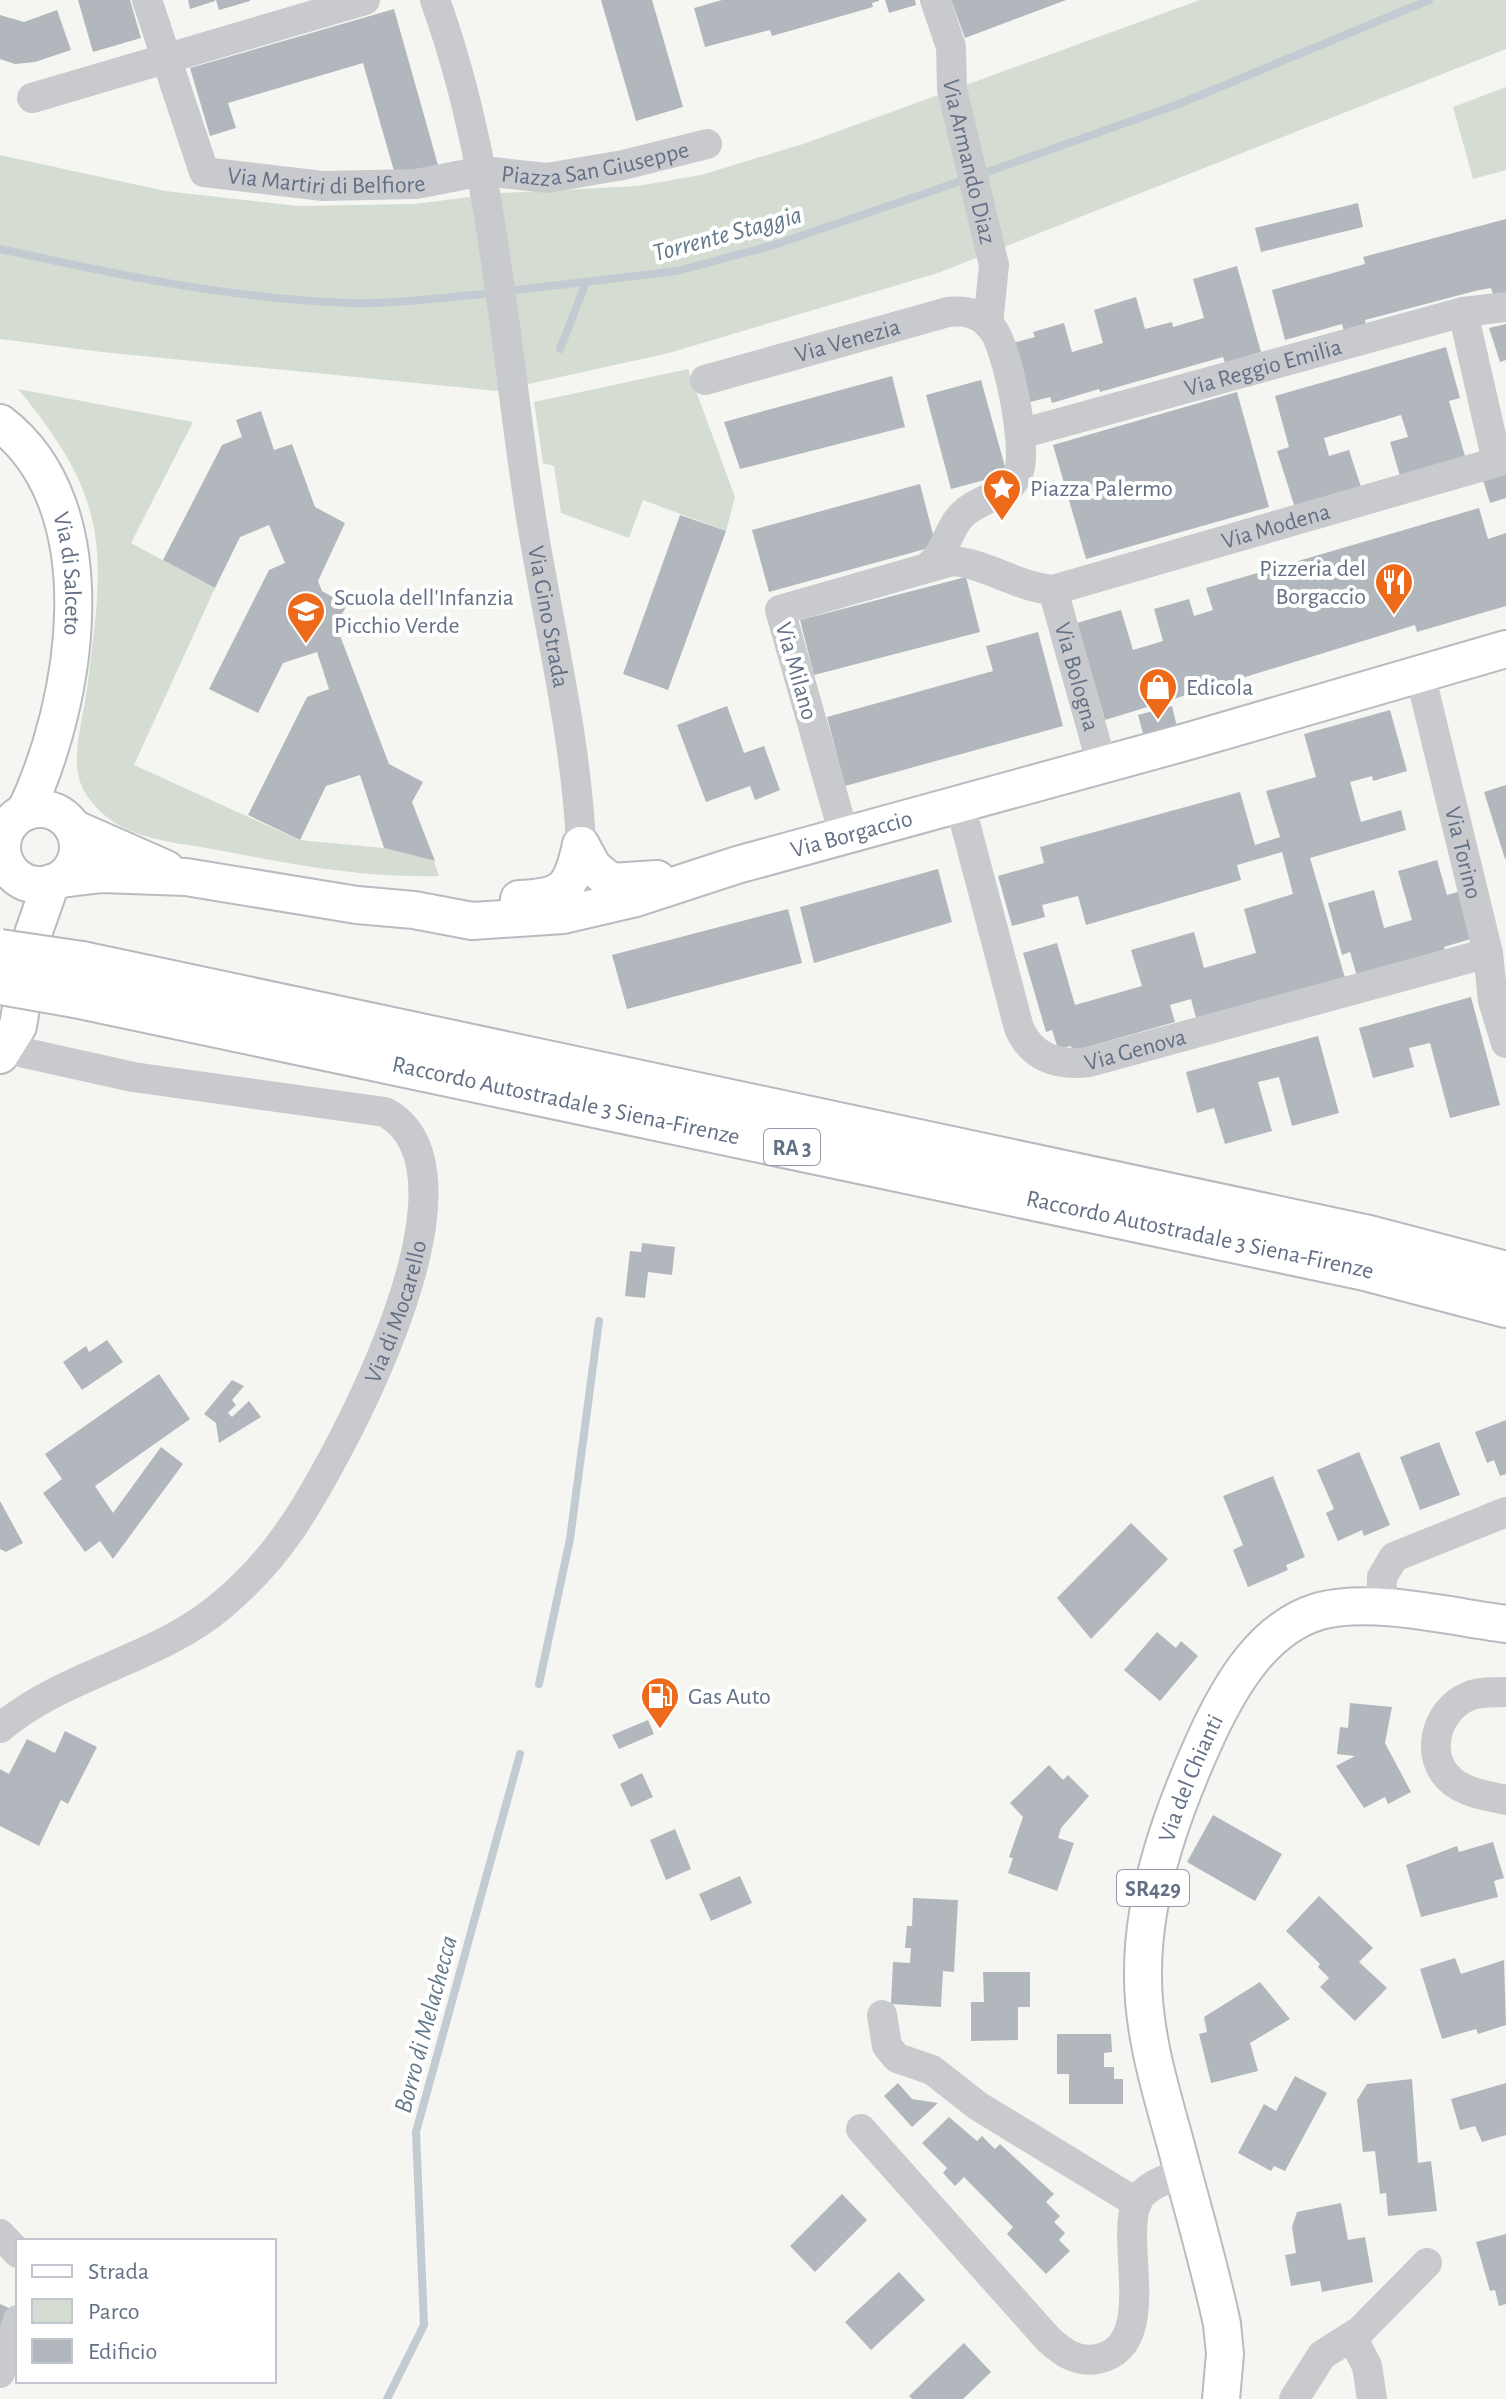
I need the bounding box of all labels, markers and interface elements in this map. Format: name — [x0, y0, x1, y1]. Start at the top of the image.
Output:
street label: Via Armando Diaz — [939, 79, 1000, 247]
street label: Piazza San Giuseppe — [500, 138, 691, 191]
street label: Via Martiri di Belfiore — [226, 164, 427, 199]
water label: Torrente Staggia — [650, 202, 805, 266]
street label: Via Venezia — [792, 315, 903, 367]
street label: Via Reggio Emilia — [1182, 335, 1344, 401]
place icon: Piazza Palermo — [981, 467, 1023, 522]
place label: Piazza Palermo — [1030, 477, 1173, 501]
street label: Via Modena — [1219, 500, 1333, 554]
street label: Via di Salceto — [48, 510, 84, 636]
street label: Via Gino Strada — [523, 544, 573, 690]
place label: Pizzeria del Borgaccio — [1259, 557, 1366, 609]
restaurant icon: Pizzeria del Borgaccio — [1373, 561, 1415, 616]
place label: Scuola dell'Infanzia Picchio Verde — [334, 586, 514, 638]
school or university icon: Scuola dell'Infanzia Picchio Verde — [285, 590, 327, 645]
street label: Via Milano — [771, 620, 821, 723]
street label: Via Bologna — [1050, 620, 1103, 734]
shop icon: Edicola — [1137, 666, 1179, 721]
place label: Edicola — [1186, 676, 1253, 700]
street label: Via Torino — [1440, 805, 1485, 901]
street label: Via Borgaccio — [788, 806, 915, 863]
street label: Via Genova — [1082, 1025, 1189, 1076]
street label: Raccordo Autostradale 3 Siena-Firenze — [390, 1052, 742, 1149]
road number: RA 3 — [764, 1129, 820, 1165]
street label: Raccordo Autostradale 3 Siena-Firenze — [1024, 1187, 1376, 1284]
street label: Via di Mocarello — [361, 1238, 431, 1387]
fuel station icon: Gas Auto — [639, 1675, 681, 1730]
place label: Gas Auto — [688, 1685, 771, 1709]
street label: Via del Chianti — [1155, 1711, 1228, 1845]
road number: SR429 — [1117, 1870, 1189, 1906]
water label: Borro di Melachecca — [390, 1933, 462, 2116]
legend — [16, 2239, 276, 2383]
text: Strada — [88, 2260, 149, 2284]
text: Parco — [88, 2300, 139, 2324]
text: Edificio — [88, 2340, 157, 2364]

